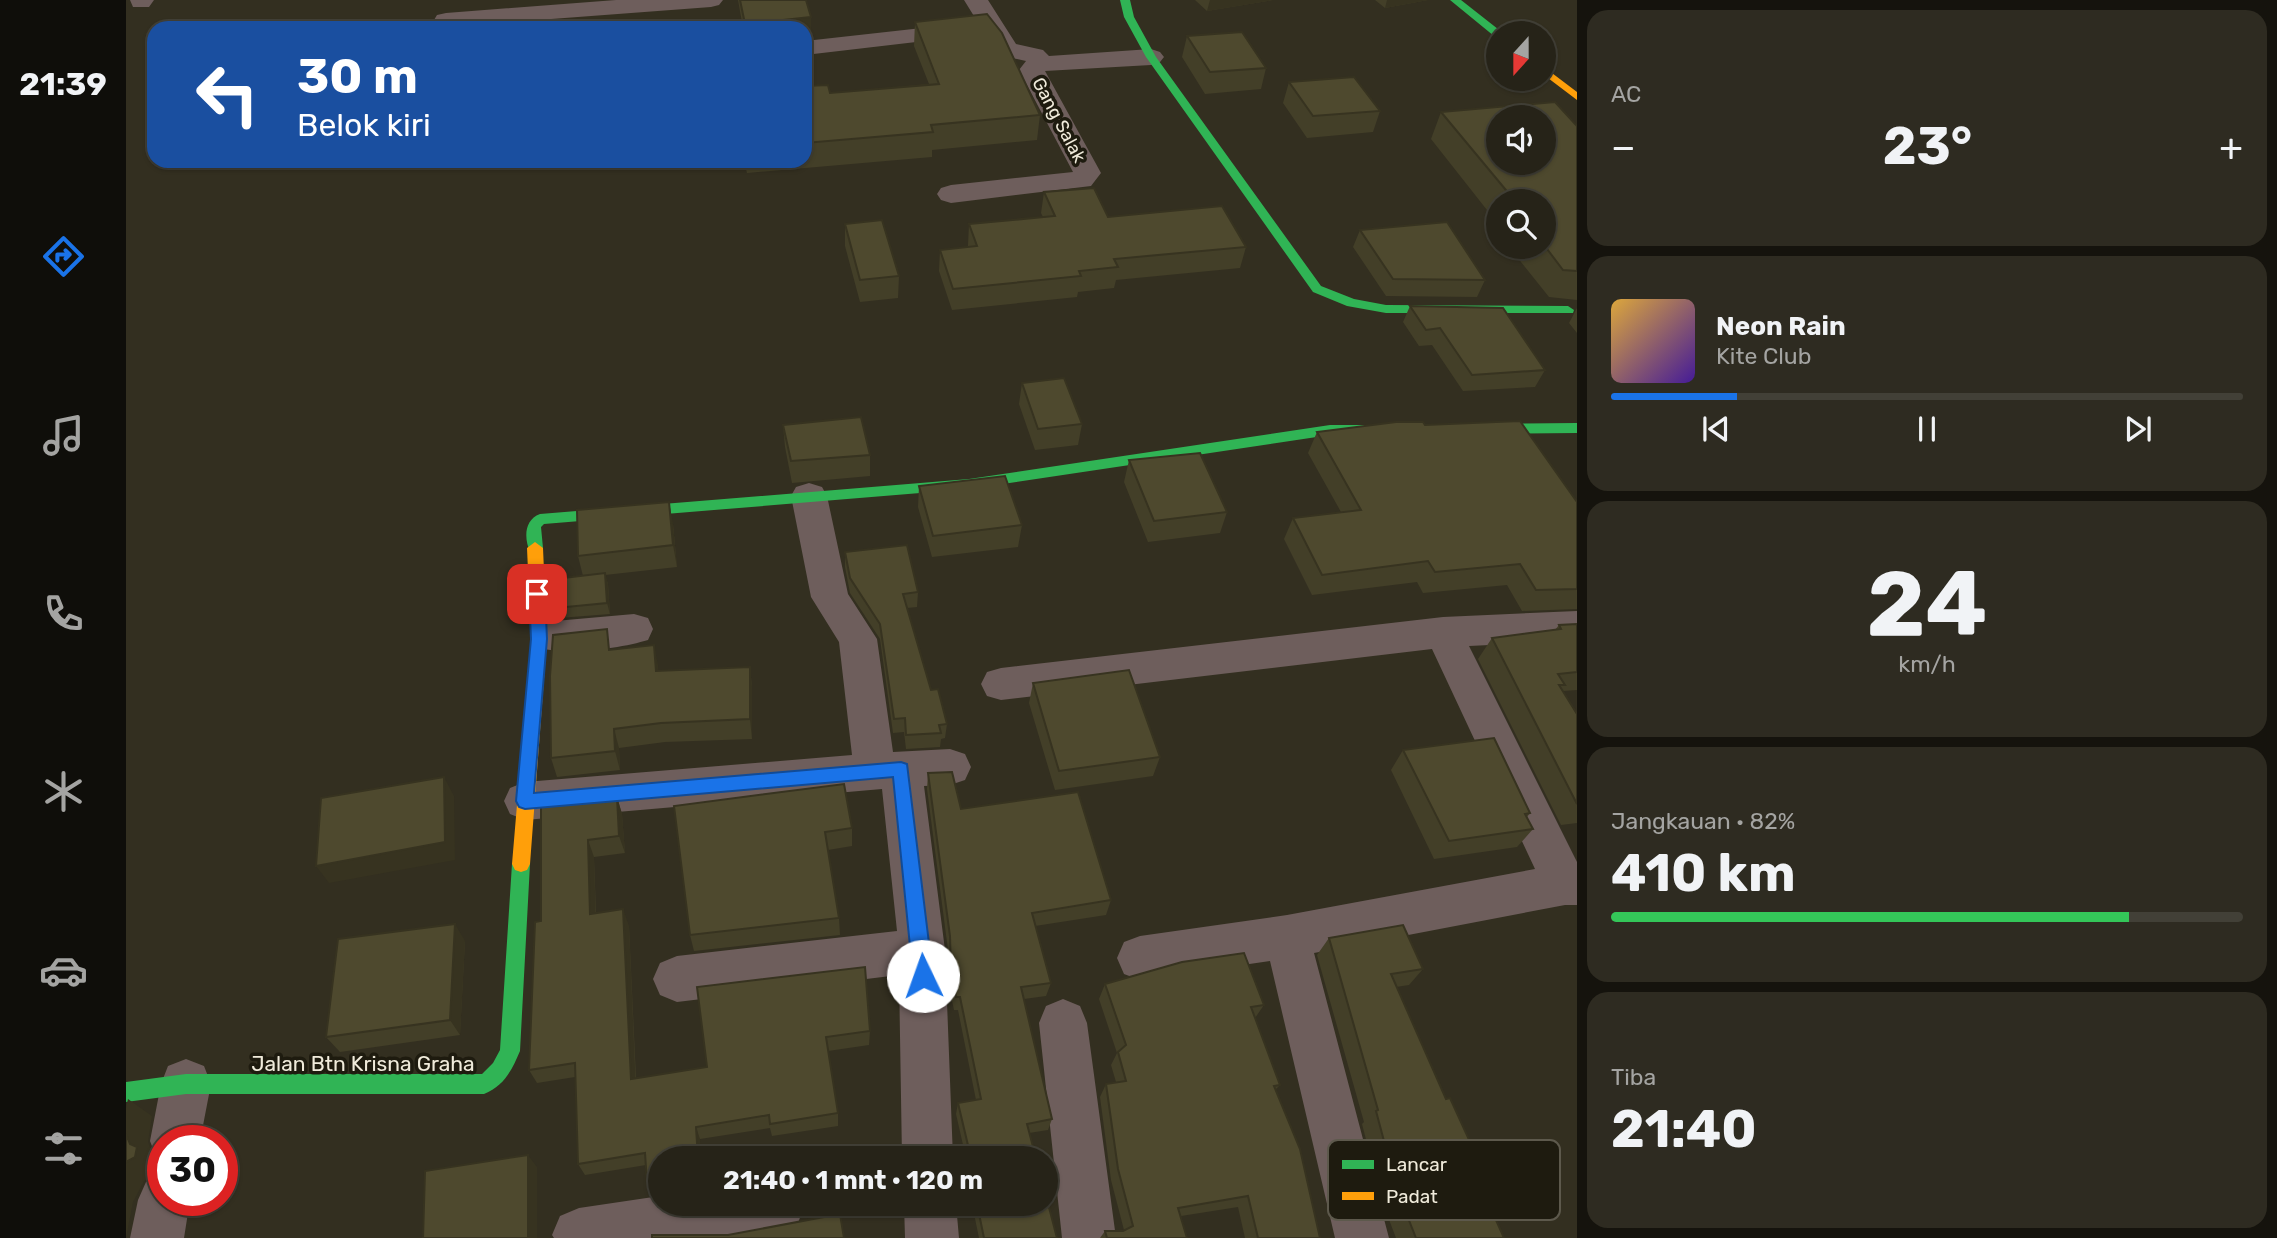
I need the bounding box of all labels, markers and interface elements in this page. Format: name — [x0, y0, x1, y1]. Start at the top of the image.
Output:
north arrow — [1486, 21, 1556, 91]
map controls — [1486, 21, 1556, 259]
text: 30 m — [297, 47, 418, 105]
icon: left — [182, 49, 273, 140]
text: 21:39 — [19, 65, 107, 103]
street label: Gang Salak — [1027, 74, 1091, 167]
text: AC — [1611, 80, 1641, 108]
button: sound — [1486, 105, 1556, 175]
text: Belok kiri — [297, 106, 431, 144]
text: 23° — [1883, 115, 1972, 177]
text: − — [1611, 124, 1636, 170]
text: + — [2219, 124, 2243, 170]
button: search — [1486, 189, 1556, 259]
icon: directions — [39, 232, 88, 281]
text: Neon Rain — [1716, 311, 1846, 342]
text: Kite Club — [1716, 342, 1811, 370]
icon: previous — [1697, 410, 1735, 448]
icon: pause — [1908, 410, 1946, 448]
icon: next — [2119, 410, 2157, 448]
icon: music — [39, 411, 88, 460]
text: 24 — [1867, 550, 1987, 658]
pin — [507, 564, 567, 624]
icon: arrive — [518, 575, 556, 613]
icon: phone — [39, 589, 88, 638]
text: km/h — [1898, 650, 1956, 678]
icon: climate — [39, 767, 88, 816]
text: Jangkauan · 82% — [1611, 807, 1795, 835]
text: 410 km — [1611, 842, 1796, 904]
position arrow — [886, 939, 960, 1013]
icon: car — [39, 946, 88, 995]
street label: Jalan Btn Krisna Graha — [251, 1051, 475, 1076]
text: Tiba — [1611, 1063, 1656, 1091]
text: 21:40 — [1611, 1098, 1757, 1160]
icon: filters — [39, 1124, 88, 1173]
speed limit sign: 30 — [147, 1125, 238, 1216]
legend — [1328, 1140, 1560, 1220]
text: Lancar — [1386, 1153, 1448, 1176]
text: 21:40 · 1 mnt · 120 m — [723, 1165, 983, 1196]
text: Padat — [1386, 1185, 1438, 1208]

